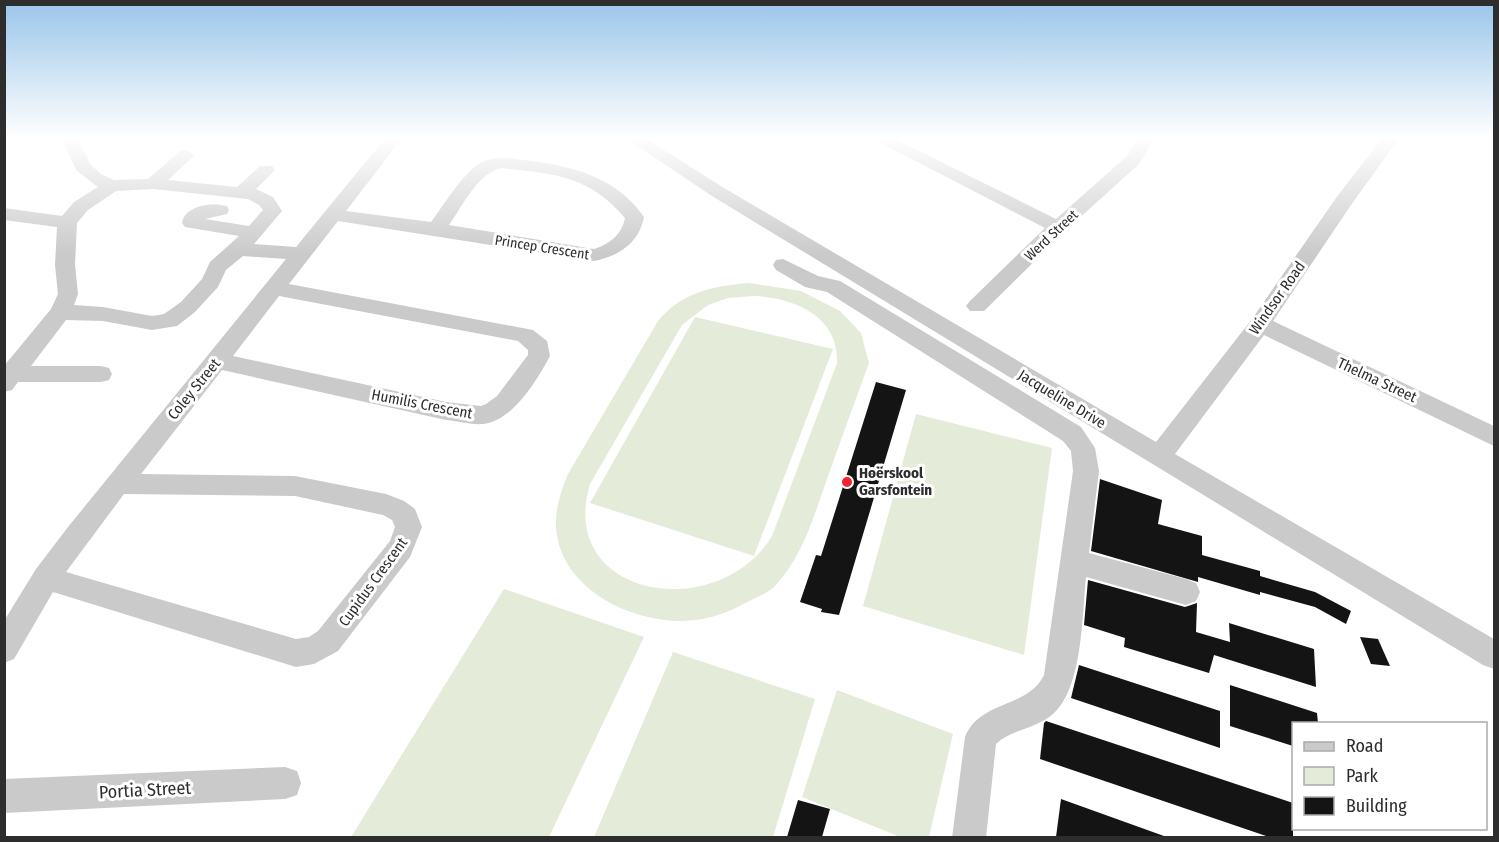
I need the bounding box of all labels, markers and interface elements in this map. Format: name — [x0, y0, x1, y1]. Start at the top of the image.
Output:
street label: Werd Street — [1021, 206, 1082, 264]
street label: Princep Crescent — [494, 232, 591, 263]
street label: Windsor Road — [1245, 258, 1309, 338]
street label: Thelma Street — [1334, 354, 1420, 406]
street label: Coley Street — [164, 355, 224, 423]
street label: Jacqueline Drive — [1015, 366, 1109, 432]
street label: Humilis Crescent — [370, 385, 474, 423]
place label: Hoërskool Garsfontein — [859, 464, 932, 499]
marker: Hoërskool Garsfontein — [840, 475, 854, 489]
street label: Cupidus Crescent — [335, 534, 411, 630]
legend — [1292, 722, 1487, 830]
text: Road — [1346, 735, 1383, 757]
text: Park — [1346, 765, 1379, 787]
street label: Portia Street — [98, 777, 192, 803]
text: Building — [1346, 795, 1407, 817]

